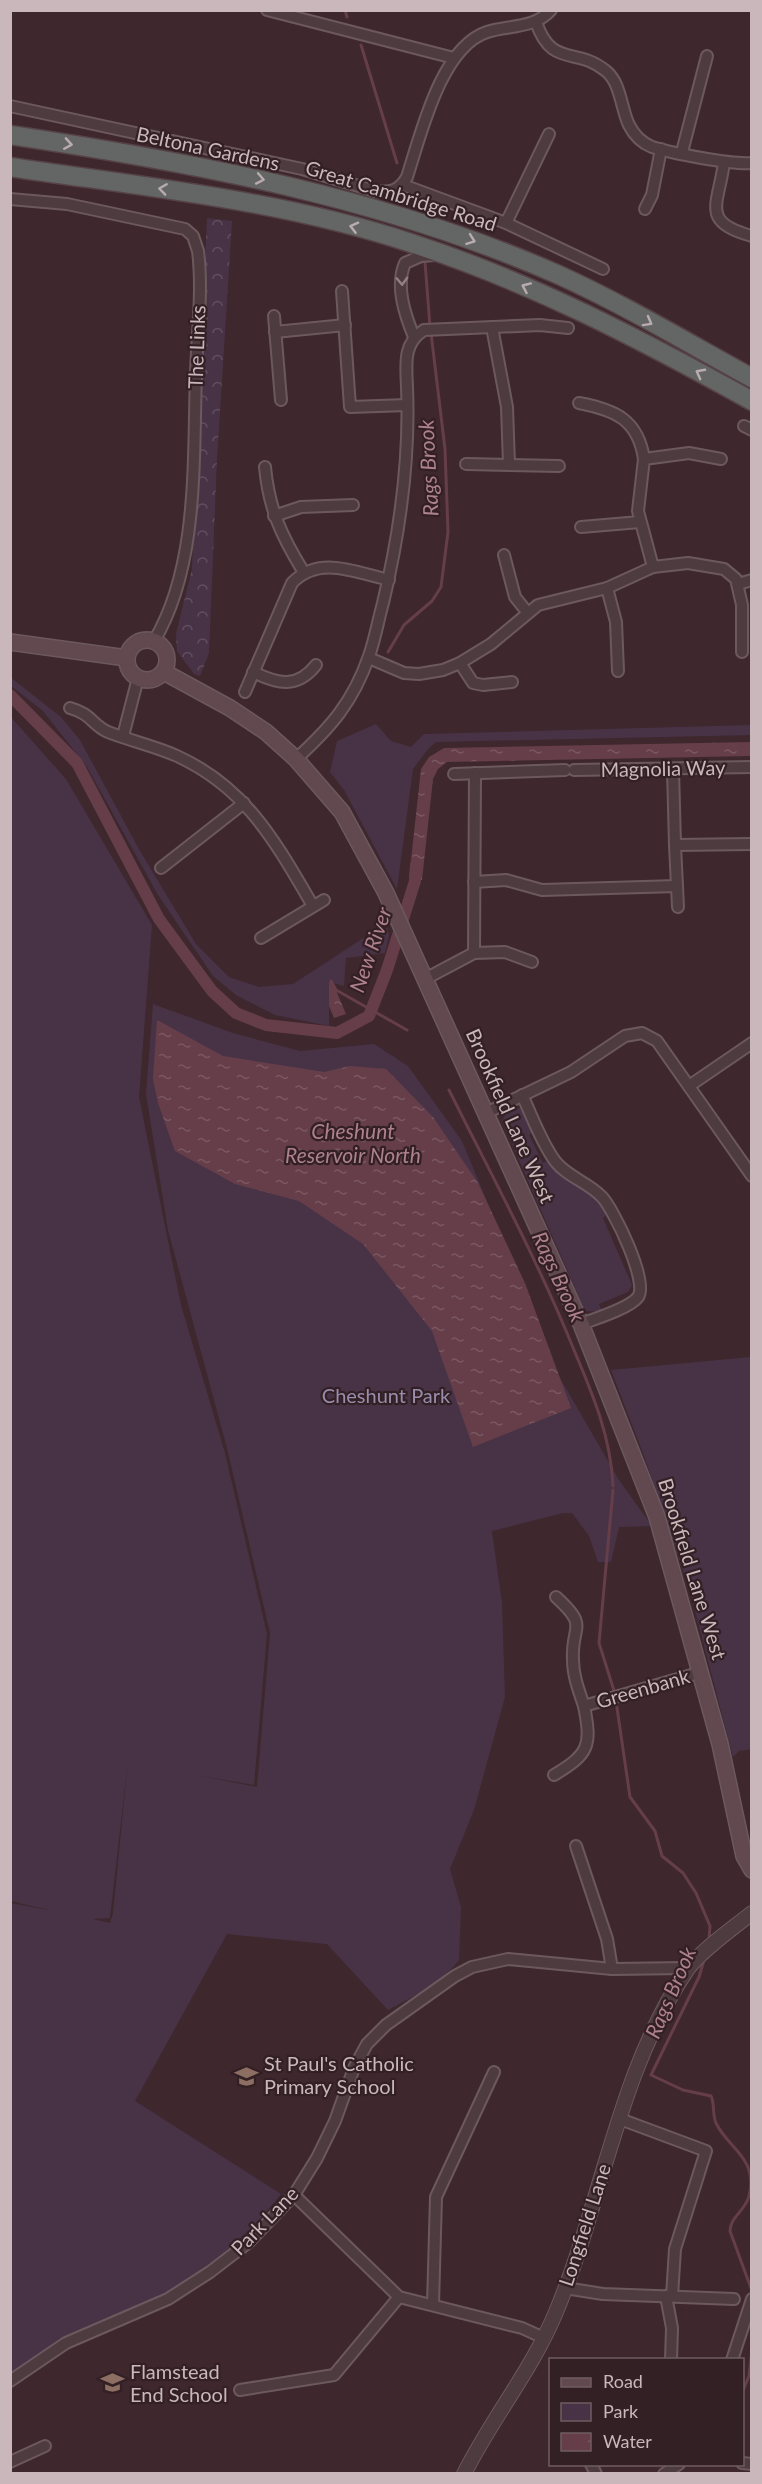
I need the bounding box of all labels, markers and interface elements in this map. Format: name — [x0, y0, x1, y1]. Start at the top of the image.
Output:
street label: Beltona Gardens — [134, 121, 282, 175]
one-way arrow — [64, 137, 73, 149]
street label: Great Cambridge Road — [303, 155, 500, 236]
one-way arrow — [255, 172, 265, 185]
one-way arrow — [158, 184, 167, 196]
one-way arrow — [349, 222, 360, 234]
one-way arrow — [465, 233, 476, 246]
one-way arrow — [396, 277, 408, 286]
one-way arrow — [521, 282, 532, 294]
street label: The Links — [183, 305, 209, 389]
one-way arrow — [642, 315, 652, 326]
one-way arrow — [696, 369, 706, 380]
water label: Rags Brook — [412, 418, 443, 517]
street label: Magnolia Way — [600, 755, 726, 781]
water label: New River — [343, 903, 396, 995]
street label: Brookfield Lane West — [462, 1025, 560, 1206]
water label: Cheshunt Reservoir North — [285, 1118, 421, 1167]
water label: Rags Brook — [528, 1227, 592, 1327]
park label: Cheshunt Park — [322, 1383, 451, 1407]
street label: Brookfield Lane West — [654, 1475, 732, 1662]
street label: Greenbank — [593, 1663, 693, 1713]
water label: Rags Brook — [639, 1942, 700, 2042]
place label: St Paul's Catholic Primary School — [264, 2051, 414, 2098]
school or university icon: St Paul's Catholic Primary School — [233, 2063, 259, 2089]
street label: Longfield Lane — [553, 2160, 615, 2289]
street label: Park Lane — [226, 2181, 303, 2260]
legend — [549, 2358, 744, 2466]
place label: Flamstead End School — [130, 2359, 228, 2406]
school or university icon: Flamstead End School — [99, 2370, 125, 2396]
text: Road — [603, 2370, 643, 2392]
text: Park — [603, 2400, 639, 2422]
text: Water — [603, 2430, 652, 2452]

